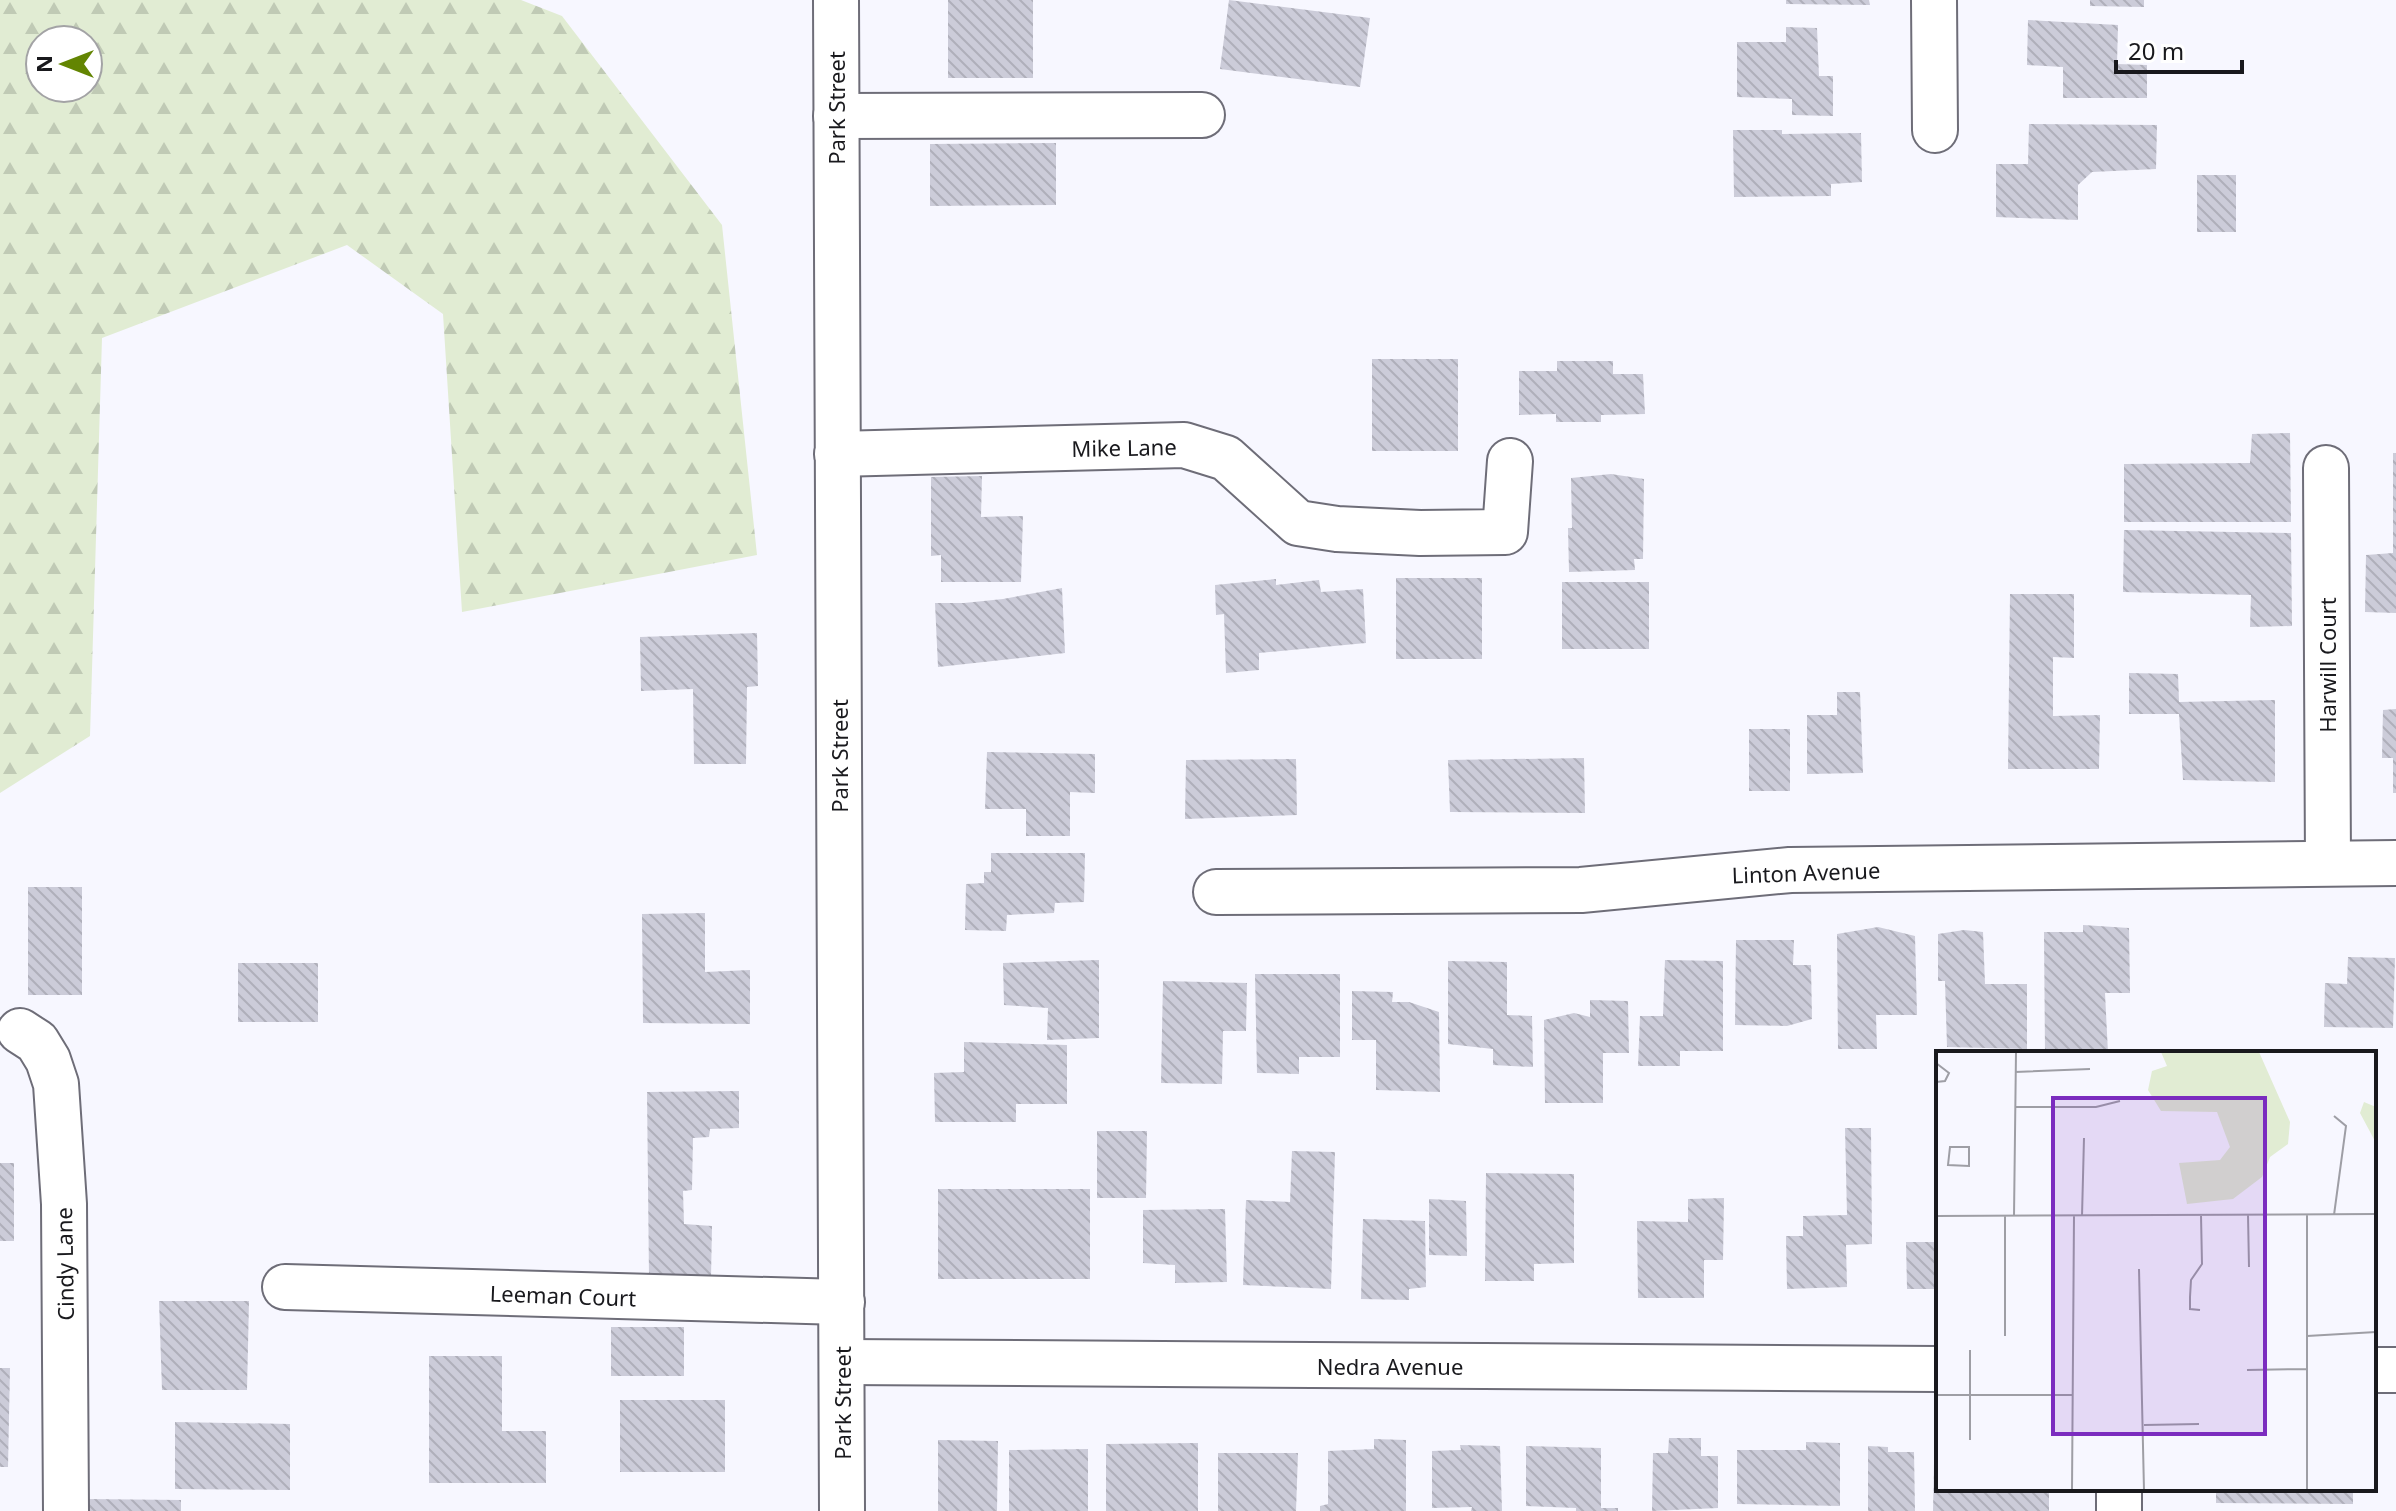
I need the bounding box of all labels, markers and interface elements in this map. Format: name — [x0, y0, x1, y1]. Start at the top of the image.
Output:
north arrow — [24, 24, 104, 104]
scale bar — [2116, 24, 2242, 74]
text: 20 m — [2128, 34, 2184, 67]
street label: Park Street — [821, 51, 851, 165]
text: N — [28, 55, 58, 73]
street label: Mike Lane — [1071, 431, 1177, 463]
street label: Harwill Court — [2312, 597, 2342, 733]
street label: Park Street — [824, 699, 854, 813]
street label: Linton Avenue — [1731, 854, 1881, 890]
inset map — [1936, 1051, 2376, 1491]
street label: Cindy Lane — [48, 1207, 80, 1321]
street label: Leeman Court — [489, 1277, 637, 1313]
street label: Park Street — [827, 1346, 857, 1460]
street label: Nedra Avenue — [1317, 1351, 1463, 1381]

